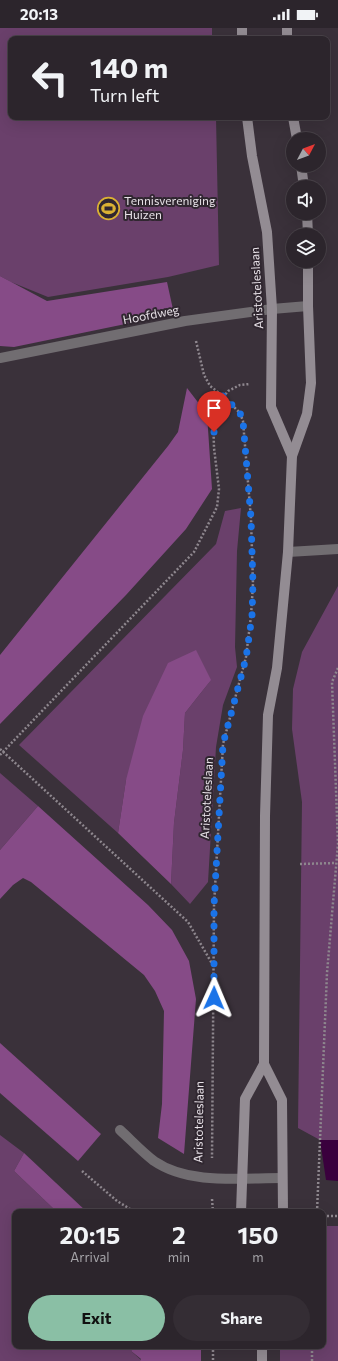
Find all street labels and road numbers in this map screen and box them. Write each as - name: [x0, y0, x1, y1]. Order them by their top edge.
- street label: Aristoteleslaan: [247, 247, 265, 329]
- street label: Hoofdweg: [122, 302, 181, 326]
- street label: Aristoteleslaan: [197, 757, 215, 839]
- street label: Aristoteleslaan: [190, 1081, 206, 1163]

